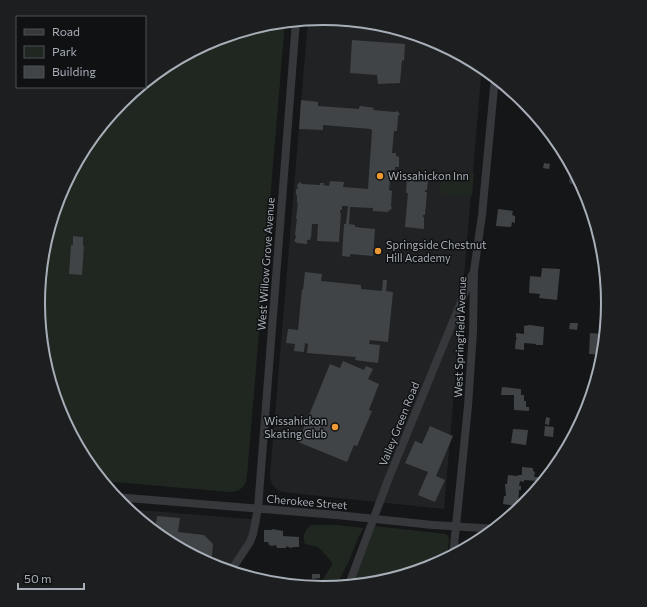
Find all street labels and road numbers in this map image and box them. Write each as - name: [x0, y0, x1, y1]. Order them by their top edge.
- street label: West Willow Grove Avenue: [254, 197, 277, 331]
- street label: West Springfield Avenue: [451, 276, 468, 398]
- street label: Valley Green Road: [376, 380, 421, 468]
- street label: Cherokee Street: [266, 491, 348, 512]

